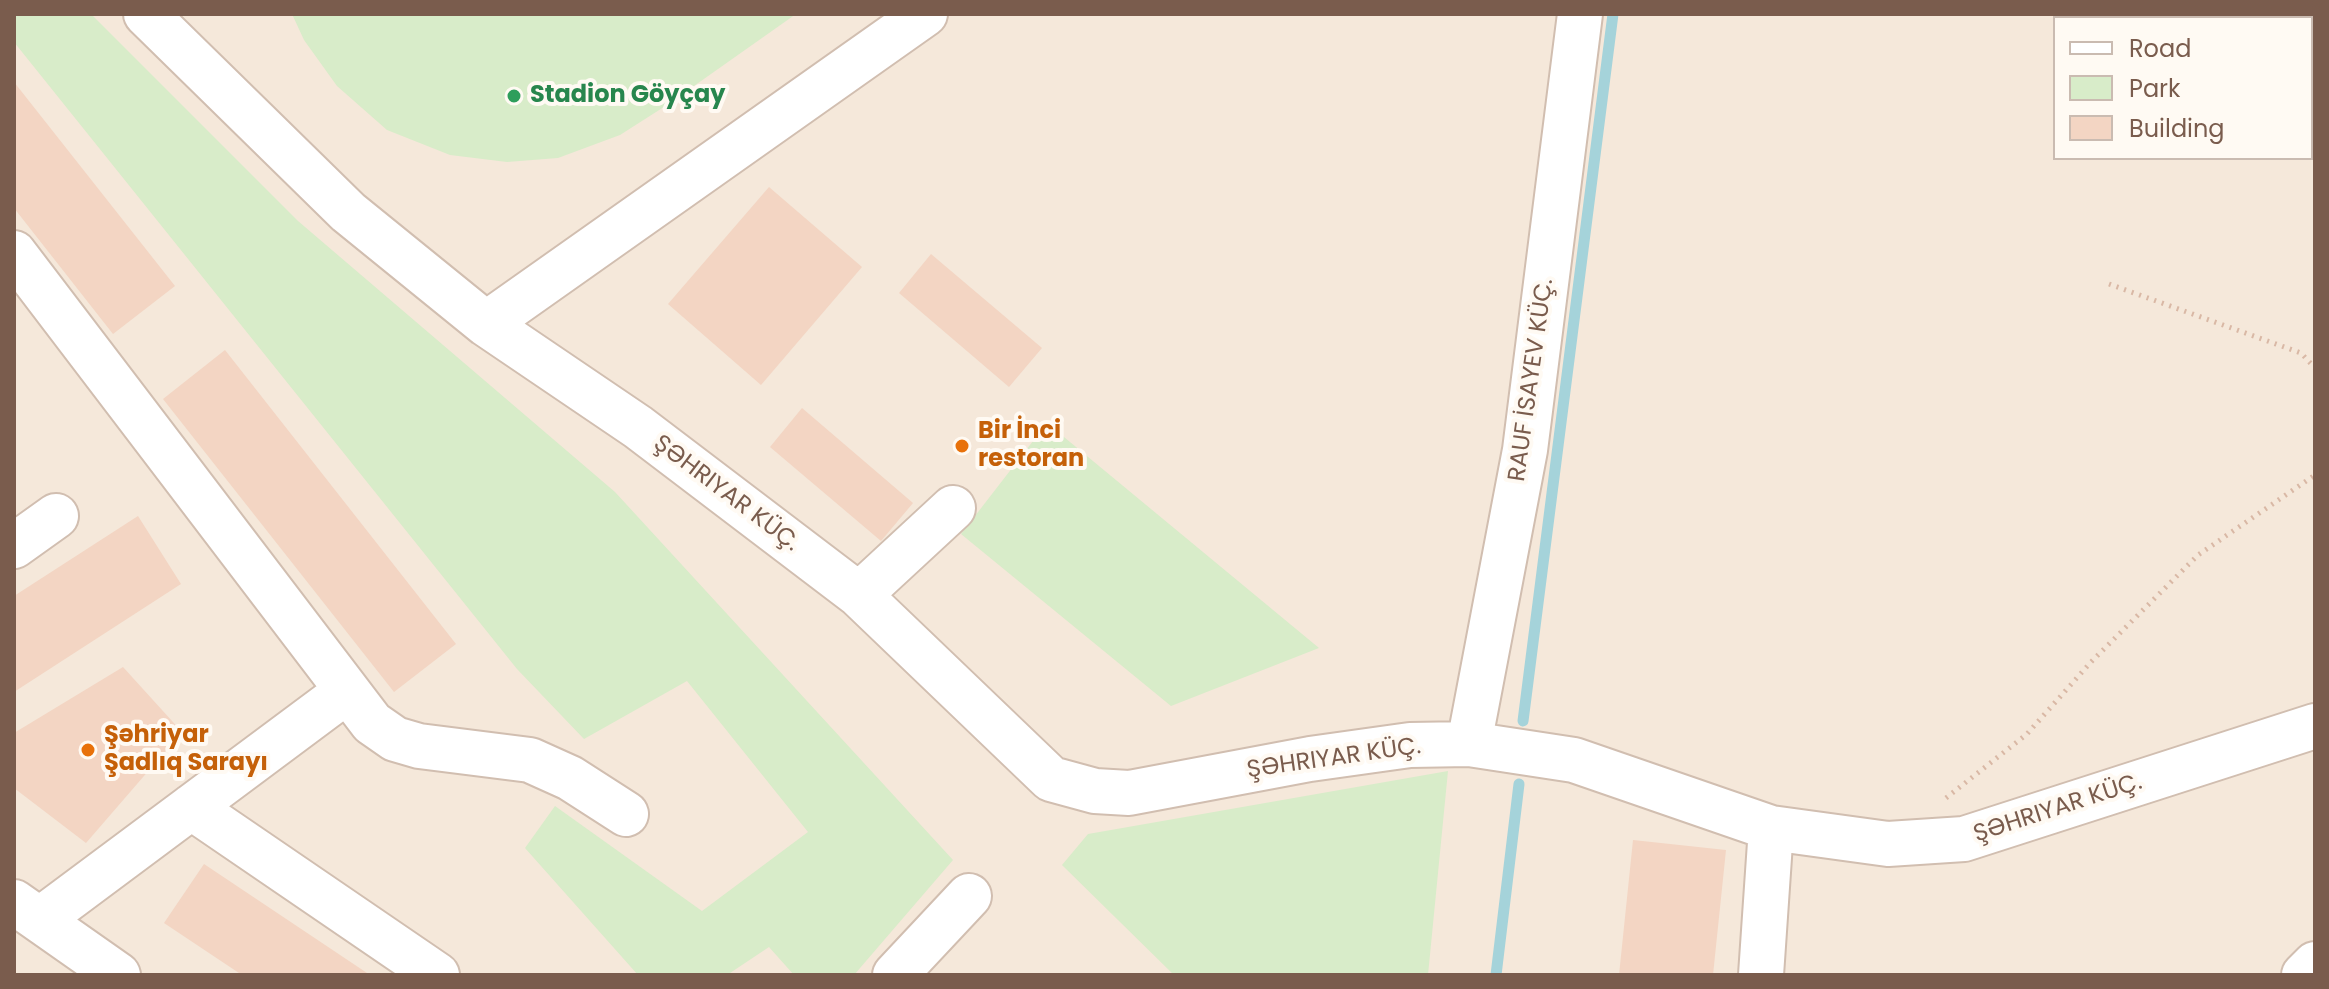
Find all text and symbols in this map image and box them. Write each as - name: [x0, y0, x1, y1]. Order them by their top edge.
- legend: [2053, 16, 2313, 160]
- text: Road: [2129, 32, 2191, 65]
- text: Park: [2129, 72, 2180, 105]
- place label: Stadion Göyçay: [530, 82, 725, 110]
- marker: Stadion Göyçay: [505, 87, 523, 105]
- text: Building: [2129, 112, 2225, 145]
- street label: RAUF İSAYEV KÜÇ.: [1503, 277, 1561, 483]
- place label: Bir İnci restoran: [978, 418, 1084, 474]
- street label: ŞƏHRIYAR KÜÇ.: [647, 430, 805, 558]
- marker: Bir İnci restoran: [953, 437, 971, 455]
- place label: Şəhriyar Şadlıq Sarayı: [104, 722, 268, 778]
- street label: ŞƏHRIYAR KÜÇ.: [1245, 733, 1423, 785]
- marker: Şəhriyar Şadlıq Sarayı: [79, 741, 97, 759]
- street label: ŞƏHRIYAR KÜÇ.: [1970, 768, 2146, 850]

